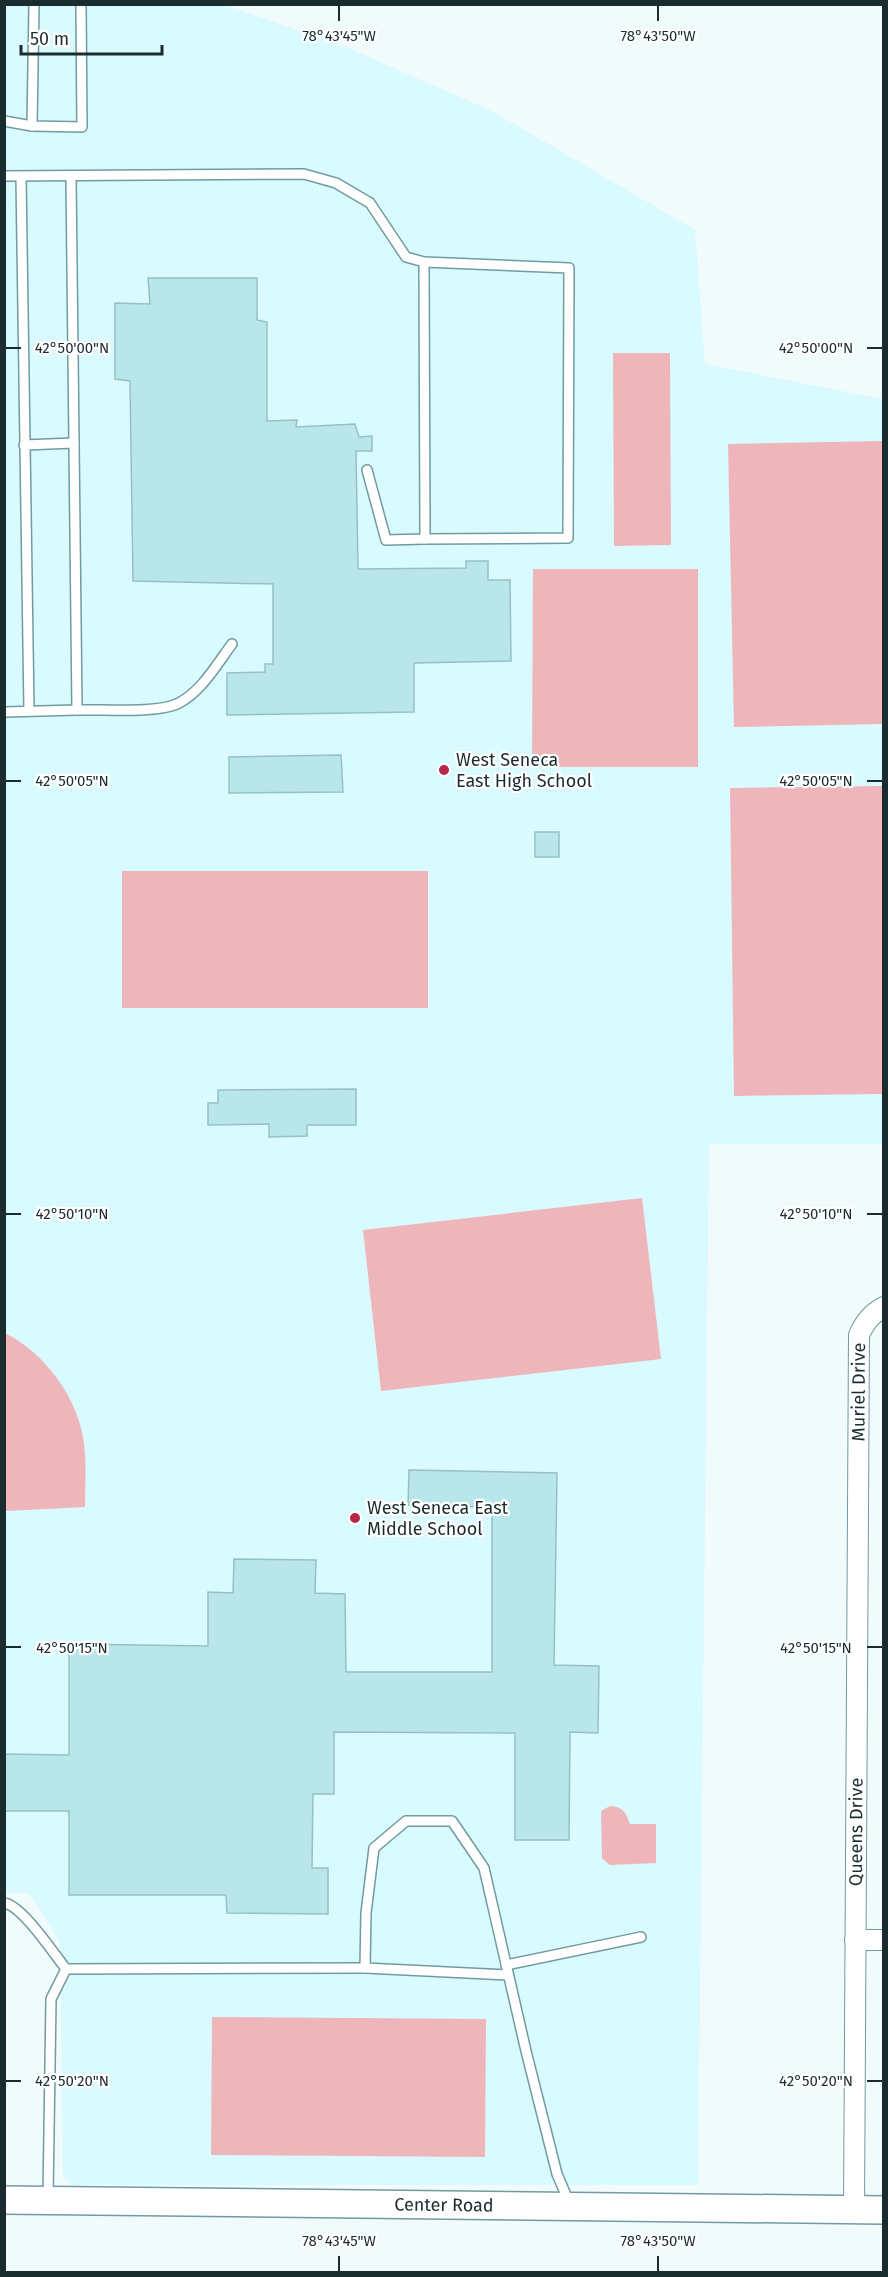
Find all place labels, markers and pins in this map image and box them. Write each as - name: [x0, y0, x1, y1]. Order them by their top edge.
- place label: West Seneca East High School: [456, 749, 592, 792]
- marker: West Seneca East High School: [437, 763, 451, 777]
- place label: West Seneca East Middle School: [367, 1497, 509, 1540]
- marker: West Seneca East Middle School: [348, 1511, 362, 1525]

